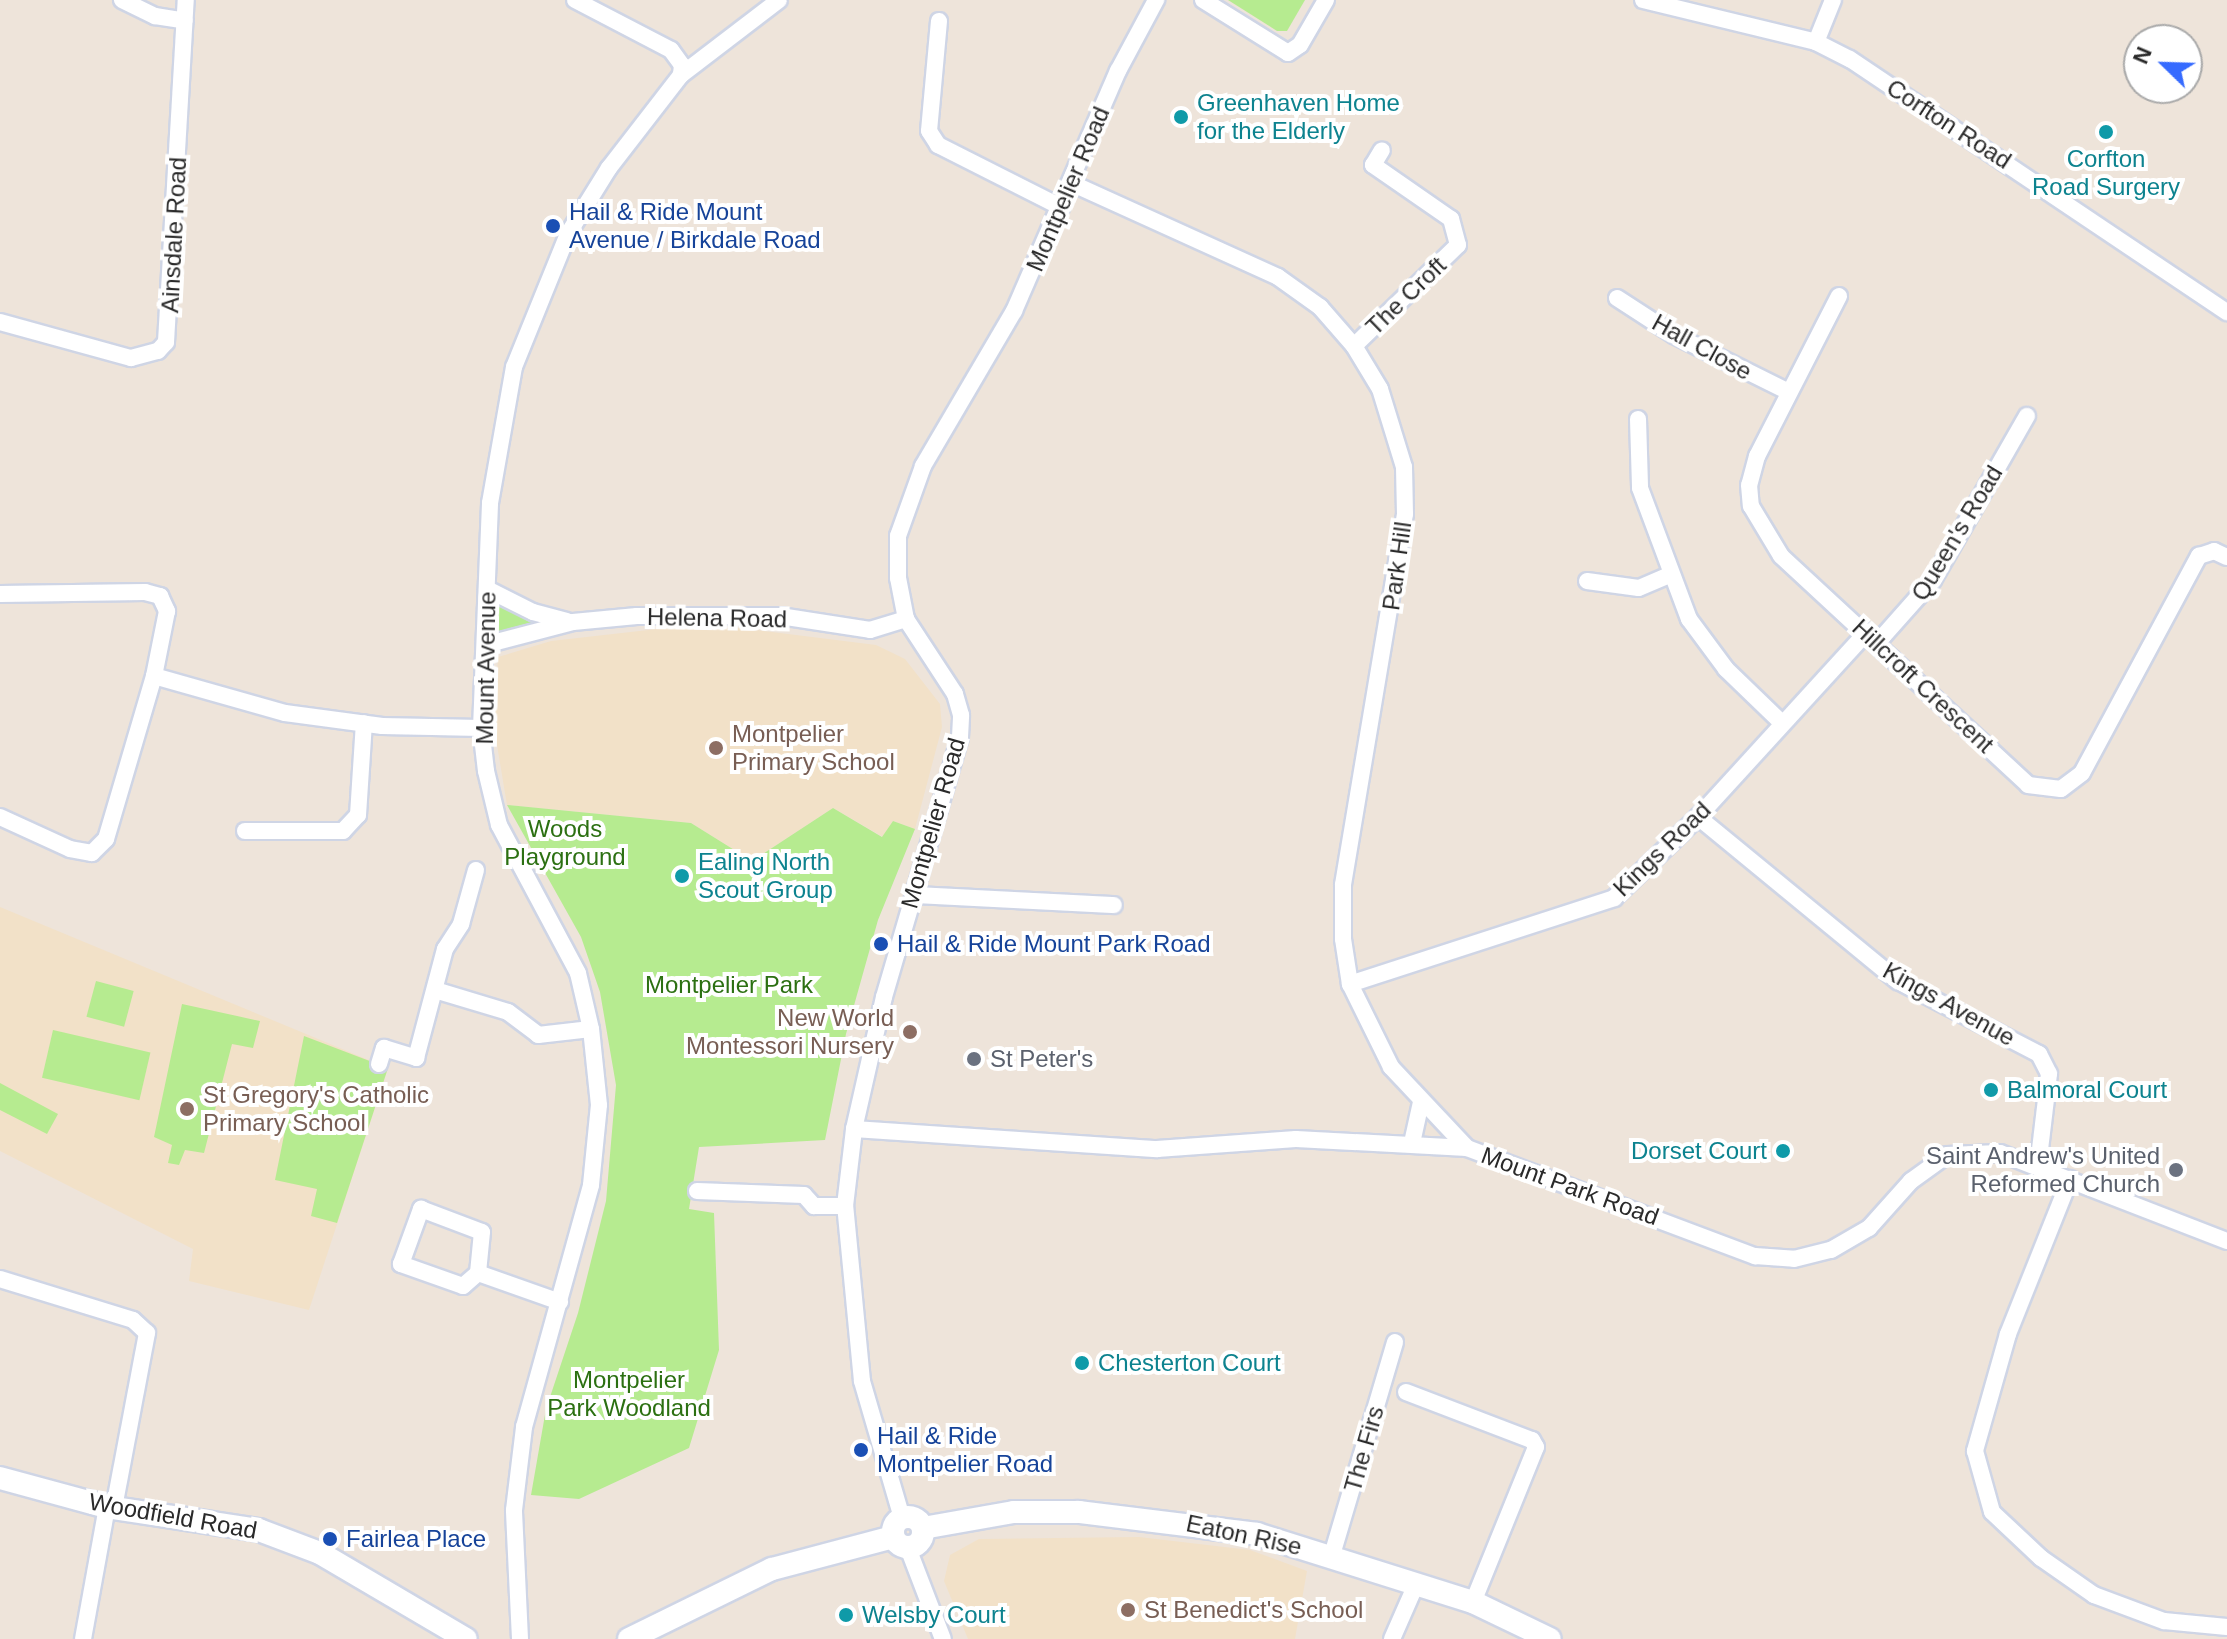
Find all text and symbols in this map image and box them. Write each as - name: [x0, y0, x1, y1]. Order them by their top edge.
- north arrow: [2123, 24, 2203, 104]
- text: N: [2128, 43, 2157, 67]
- street label: Corfton Road: [1881, 73, 2017, 175]
- place label: Greenhaven Home for the Elderly: [1197, 89, 1400, 145]
- street label: Montpelier Road: [1020, 102, 1116, 276]
- marker: Greenhaven Home for the Elderly: [1172, 108, 1190, 126]
- marker: Corfton Road Surgery: [2097, 123, 2115, 141]
- place label: Corfton Road Surgery: [2032, 145, 2180, 201]
- street label: Ainsdale Road: [156, 156, 192, 314]
- place label: Hail & Ride Mount Avenue / Birkdale Road: [569, 198, 821, 254]
- marker: Hail & Ride Mount Avenue / Birkdale Road: [544, 217, 562, 235]
- street label: The Croft: [1360, 251, 1452, 341]
- street label: Hall Close: [1647, 308, 1757, 386]
- street label: Queen's Road: [1905, 460, 2009, 606]
- street label: Park Hill: [1377, 520, 1417, 612]
- street label: Mount Avenue: [470, 591, 502, 745]
- street label: Helena Road: [647, 602, 787, 634]
- street label: Hillcroft Crescent: [1846, 613, 2000, 759]
- place label: Montpelier Primary School: [732, 720, 895, 776]
- street label: Montpelier Road: [895, 734, 971, 912]
- marker: Montpelier Primary School: [707, 739, 725, 757]
- street label: Kings Road: [1607, 796, 1717, 902]
- park label: Woods Playground: [504, 815, 626, 871]
- place label: Ealing North Scout Group: [698, 848, 833, 904]
- marker: Ealing North Scout Group: [673, 867, 691, 885]
- place label: Hail & Ride Mount Park Road: [897, 930, 1210, 958]
- marker: Hail & Ride Mount Park Road: [872, 935, 890, 953]
- street label: Kings Avenue: [1877, 956, 2021, 1052]
- park label: Montpelier Park: [645, 971, 813, 999]
- place label: New World Montessori Nursery: [686, 1004, 894, 1060]
- marker: New World Montessori Nursery: [901, 1023, 919, 1041]
- place label: St Peter's: [990, 1045, 1093, 1073]
- marker: St Peter's: [965, 1050, 983, 1068]
- place label: Balmoral Court: [2007, 1076, 2167, 1104]
- place label: St Gregory's Catholic Primary School: [203, 1081, 429, 1137]
- marker: Balmoral Court: [1982, 1081, 2000, 1099]
- marker: St Gregory's Catholic Primary School: [178, 1100, 196, 1118]
- place label: Dorset Court: [1631, 1137, 1767, 1165]
- street label: Mount Park Road: [1477, 1141, 1663, 1231]
- marker: Dorset Court: [1774, 1142, 1792, 1160]
- place label: Saint Andrew's United Reformed Church: [1925, 1142, 2160, 1198]
- marker: Saint Andrew's United Reformed Church: [2167, 1161, 2185, 1179]
- place label: Chesterton Court: [1098, 1349, 1281, 1377]
- marker: Chesterton Court: [1073, 1354, 1091, 1372]
- park label: Montpelier Park Woodland: [547, 1366, 711, 1422]
- street label: The Firs: [1338, 1403, 1390, 1495]
- place label: Hail & Ride Montpelier Road: [877, 1422, 1053, 1478]
- marker: Hail & Ride Montpelier Road: [852, 1441, 870, 1459]
- street label: Woodfield Road: [87, 1487, 259, 1545]
- street label: Eaton Rise: [1184, 1509, 1304, 1561]
- place label: Fairlea Place: [346, 1525, 486, 1553]
- marker: Fairlea Place: [321, 1530, 339, 1548]
- place label: St Benedict's School: [1144, 1596, 1363, 1624]
- place label: Welsby Court: [862, 1601, 1006, 1629]
- marker: St Benedict's School: [1119, 1601, 1137, 1619]
- marker: Welsby Court: [837, 1606, 855, 1624]

